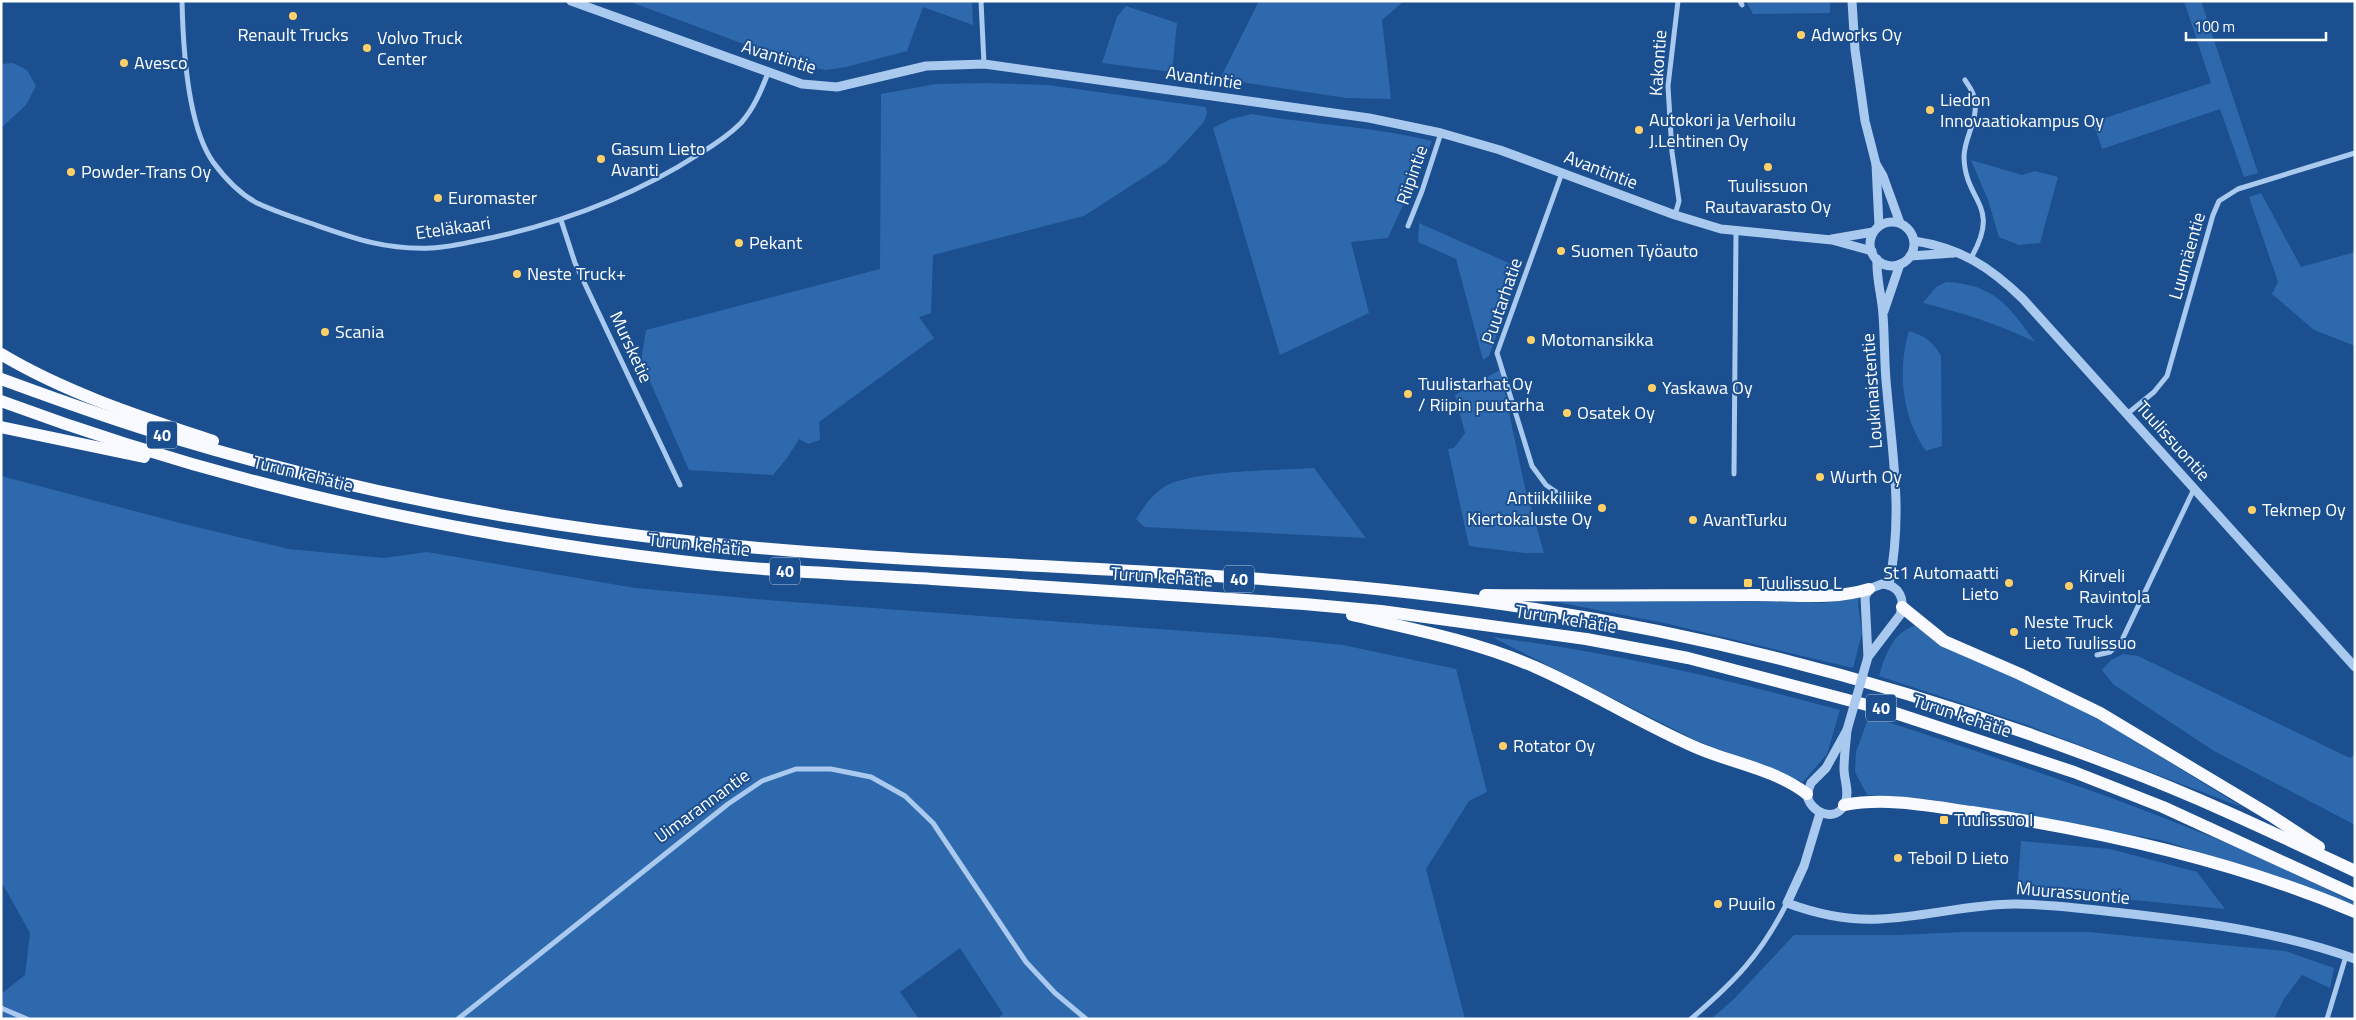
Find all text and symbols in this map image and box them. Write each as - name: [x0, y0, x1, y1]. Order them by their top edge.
- marker: Renault Trucks: [287, 10, 299, 22]
- scale bar: [2186, 10, 2326, 42]
- text: 100 m: [2194, 15, 2235, 38]
- place label: Renault Trucks: [237, 21, 349, 48]
- place label: Adworks Oy: [1811, 21, 1902, 48]
- place label: Volvo Truck Center: [377, 24, 463, 72]
- street label: Kakontie: [1642, 29, 1673, 97]
- marker: Adworks Oy: [1795, 29, 1807, 41]
- street label: Avantintie: [738, 32, 820, 81]
- marker: Volvo Truck Center: [361, 42, 373, 54]
- place label: Avesco: [134, 49, 188, 76]
- marker: Avesco: [118, 57, 130, 69]
- street label: Avantintie: [1164, 59, 1244, 96]
- place label: Liedon Innovaatiokampus Oy: [1940, 86, 2104, 134]
- marker: Liedon Innovaatiokampus Oy: [1924, 104, 1936, 116]
- place label: Autokori ja Verhoilu J.Lehtinen Oy: [1649, 106, 1796, 154]
- marker: Autokori ja Verhoilu J.Lehtinen Oy: [1633, 124, 1645, 136]
- place label: Gasum Lieto Avanti: [611, 135, 705, 183]
- street label: Riipintie: [1389, 141, 1434, 208]
- street label: Avantintie: [1561, 143, 1642, 196]
- marker: Gasum Lieto Avanti: [595, 153, 607, 165]
- place label: Powder-Trans Oy: [81, 158, 211, 185]
- marker: Tuulissuon Rautavarasto Oy: [1762, 161, 1774, 173]
- marker: Powder-Trans Oy: [65, 166, 77, 178]
- place label: Tuulissuon Rautavarasto Oy: [1705, 172, 1832, 220]
- place label: Euromaster: [448, 184, 537, 211]
- marker: Euromaster: [432, 192, 444, 204]
- street label: Eteläkaari: [414, 209, 492, 246]
- street label: Luumäentie: [2161, 209, 2212, 303]
- place label: Pekant: [749, 229, 803, 256]
- marker: Pekant: [733, 237, 745, 249]
- place label: Suomen Työauto: [1571, 237, 1698, 264]
- marker: Suomen Työauto: [1555, 245, 1567, 257]
- street label: Puutarhatie: [1474, 254, 1529, 347]
- place label: Neste Truck+: [527, 260, 626, 287]
- marker: Neste Truck+: [511, 268, 523, 280]
- street label: Mursketie: [603, 307, 660, 387]
- place label: Scania: [335, 318, 384, 345]
- marker: Scania: [319, 326, 331, 338]
- place label: Motomansikka: [1541, 326, 1654, 353]
- street label: Loukinaistentie: [1854, 332, 1889, 450]
- marker: Motomansikka: [1525, 334, 1537, 346]
- place label: Tuulistarhat Oy / Riipin puutarha: [1418, 370, 1544, 418]
- place label: Yaskawa Oy: [1662, 374, 1753, 401]
- marker: Yaskawa Oy: [1646, 382, 1658, 394]
- marker: Tuulistarhat Oy / Riipin puutarha: [1402, 388, 1414, 400]
- street label: Tuulissuontie: [2130, 395, 2217, 487]
- place label: Osatek Oy: [1577, 399, 1655, 426]
- marker: Osatek Oy: [1561, 407, 1573, 419]
- road number: 40: [147, 422, 177, 448]
- street label: Turun kehätie: [250, 448, 356, 499]
- place label: Wurth Oy: [1830, 463, 1902, 490]
- marker: Wurth Oy: [1814, 471, 1826, 483]
- place label: Antiikkiliike Kiertokaluste Oy: [1467, 484, 1592, 532]
- place label: Tekmep Oy: [2262, 496, 2346, 523]
- marker: Antiikkiliike Kiertokaluste Oy: [1596, 502, 1608, 514]
- marker: Tekmep Oy: [2246, 504, 2258, 516]
- place label: AvantTurku: [1703, 506, 1787, 533]
- marker: AvantTurku: [1687, 514, 1699, 526]
- street label: Turun kehätie: [647, 526, 751, 563]
- road number: 40: [770, 558, 800, 584]
- street label: Turun kehätie: [1110, 559, 1214, 594]
- place label: St1 Automaatti Lieto: [1883, 559, 1999, 607]
- place label: Kirveli Ravintola: [2079, 562, 2150, 610]
- road number: 40: [1224, 566, 1254, 592]
- place label: Tuulissuo L: [1758, 569, 1842, 596]
- marker: Tuulissuo L: [1742, 577, 1754, 589]
- marker: St1 Automaatti Lieto: [2003, 577, 2015, 589]
- marker: Kirveli Ravintola: [2063, 580, 2075, 592]
- street label: Turun kehätie: [1513, 597, 1619, 640]
- place label: Neste Truck Lieto Tuulissuo: [2024, 608, 2136, 656]
- marker: Neste Truck Lieto Tuulissuo: [2008, 626, 2020, 638]
- street label: Turun kehätie: [1909, 687, 2015, 744]
- road number: 40: [1866, 694, 1896, 721]
- place label: Rotator Oy: [1513, 732, 1596, 759]
- marker: Rotator Oy: [1497, 740, 1509, 752]
- street label: Uimarannantie: [648, 762, 755, 849]
- place label: Tuulissuo I: [1954, 806, 2033, 833]
- marker: Tuulissuo I: [1938, 814, 1950, 826]
- place label: Teboil D Lieto: [1908, 844, 2009, 871]
- marker: Teboil D Lieto: [1892, 852, 1904, 864]
- street label: Muurassuontie: [2015, 874, 2131, 911]
- place label: Puuilo: [1728, 890, 1775, 917]
- marker: Puuilo: [1712, 898, 1724, 910]

